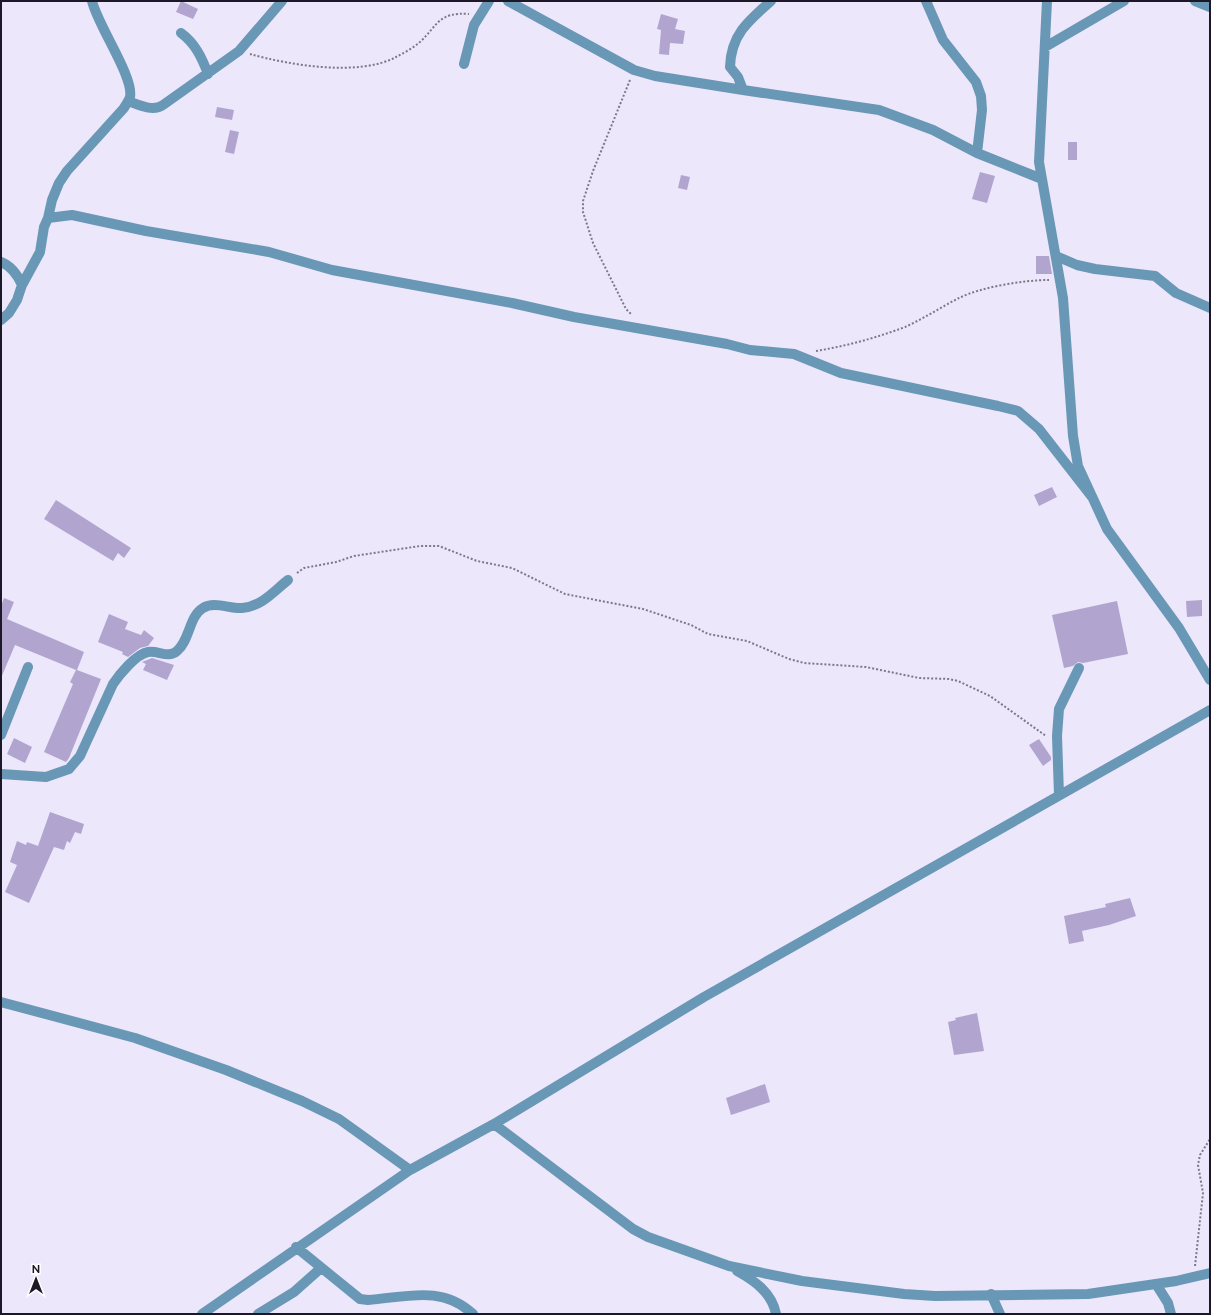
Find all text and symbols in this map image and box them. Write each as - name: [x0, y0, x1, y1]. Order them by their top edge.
- north arrow: [16, 1259, 56, 1299]
- text: N: [32, 1263, 40, 1276]

